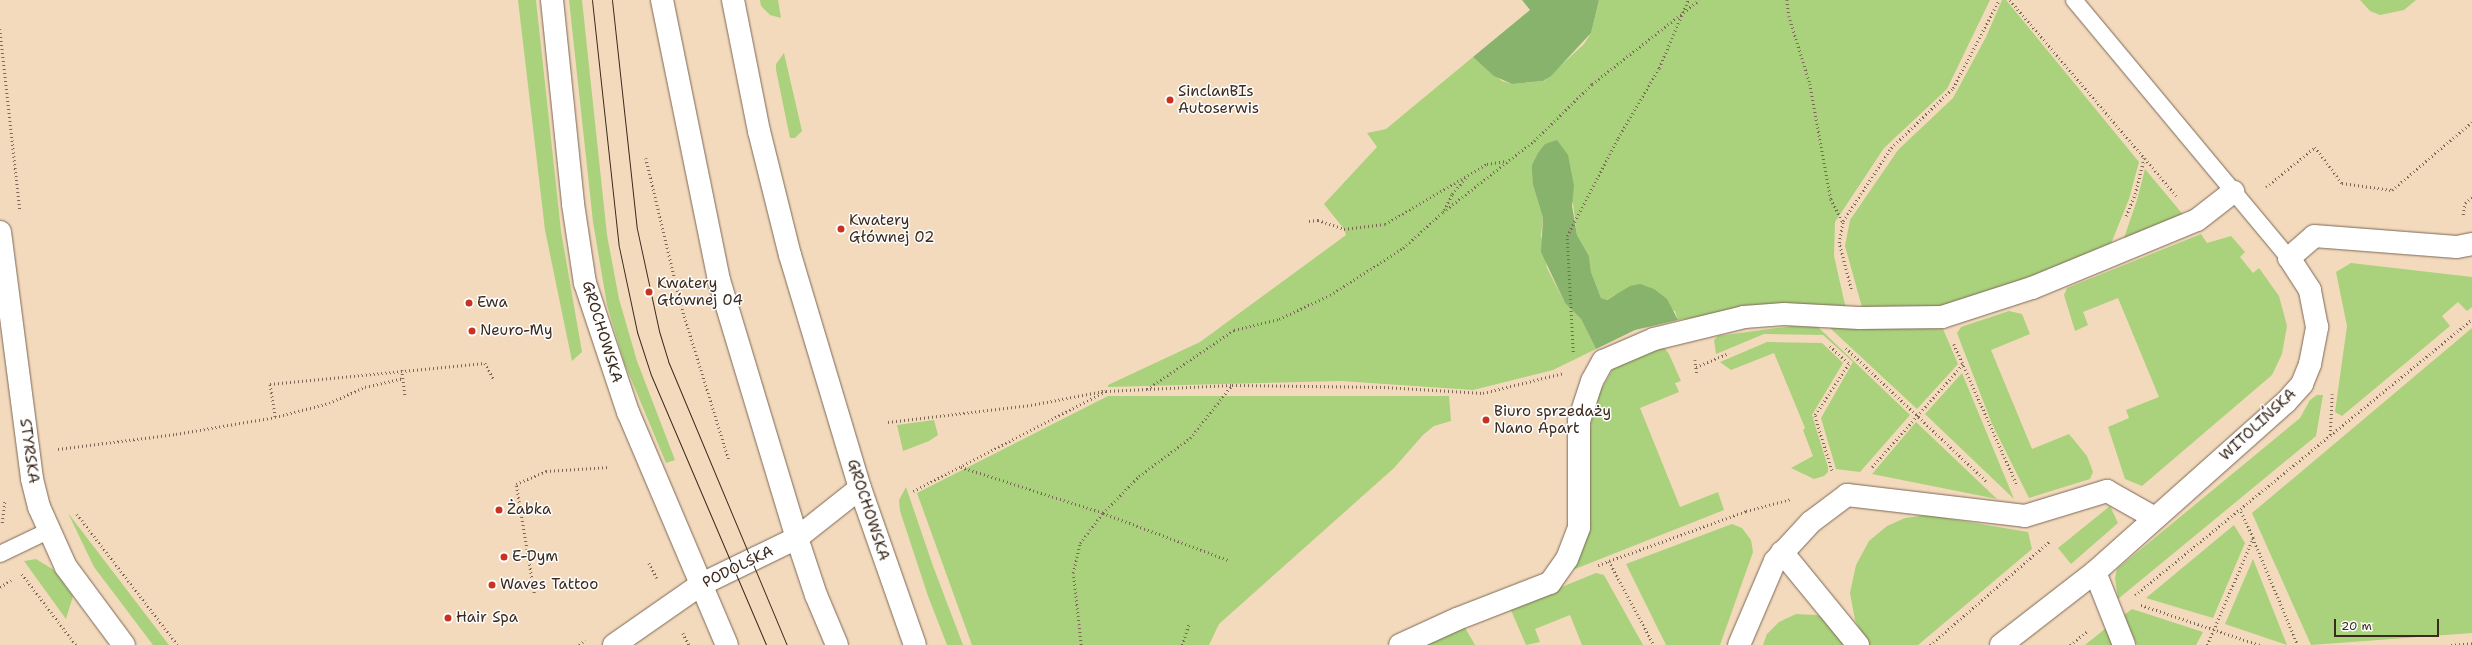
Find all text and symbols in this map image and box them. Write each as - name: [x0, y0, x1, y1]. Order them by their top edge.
- place label: SinclanBIs Autoserwis: [1178, 82, 1259, 117]
- marker: SinclanBIs Autoserwis: [1165, 95, 1175, 105]
- place label: Kwatery Głównej 02: [849, 211, 934, 246]
- marker: Kwatery Głównej 02: [836, 224, 846, 234]
- place label: Kwatery Głównej 04: [657, 274, 743, 309]
- street label: GROCHOWSKA: [578, 279, 626, 385]
- marker: Kwatery Głównej 04: [644, 287, 654, 297]
- place label: Ewa: [477, 294, 508, 312]
- marker: Ewa: [464, 298, 474, 308]
- place label: Neuro-My: [480, 322, 553, 340]
- marker: Neuro-My: [467, 326, 477, 336]
- street label: WITOLIŃSKA: [2216, 385, 2300, 465]
- place label: Biuro sprzedaży Nano Apart: [1494, 402, 1611, 437]
- marker: Biuro sprzedaży Nano Apart: [1481, 415, 1491, 425]
- street label: STYRSKA: [16, 417, 42, 485]
- street label: GROCHOWSKA: [843, 457, 893, 563]
- place label: Żabka: [507, 501, 551, 519]
- marker: Żabka: [494, 505, 504, 515]
- street label: PODOLSKA: [700, 542, 776, 592]
- place label: E-Dym: [512, 548, 558, 566]
- marker: E-Dym: [499, 552, 509, 562]
- place label: Waves Tattoo: [500, 576, 598, 594]
- marker: Waves Tattoo: [487, 580, 497, 590]
- place label: Hair Spa: [456, 609, 518, 627]
- scale bar: [2336, 611, 2441, 637]
- marker: Hair Spa: [443, 613, 453, 623]
- text: 20 m: [2341, 618, 2372, 634]

